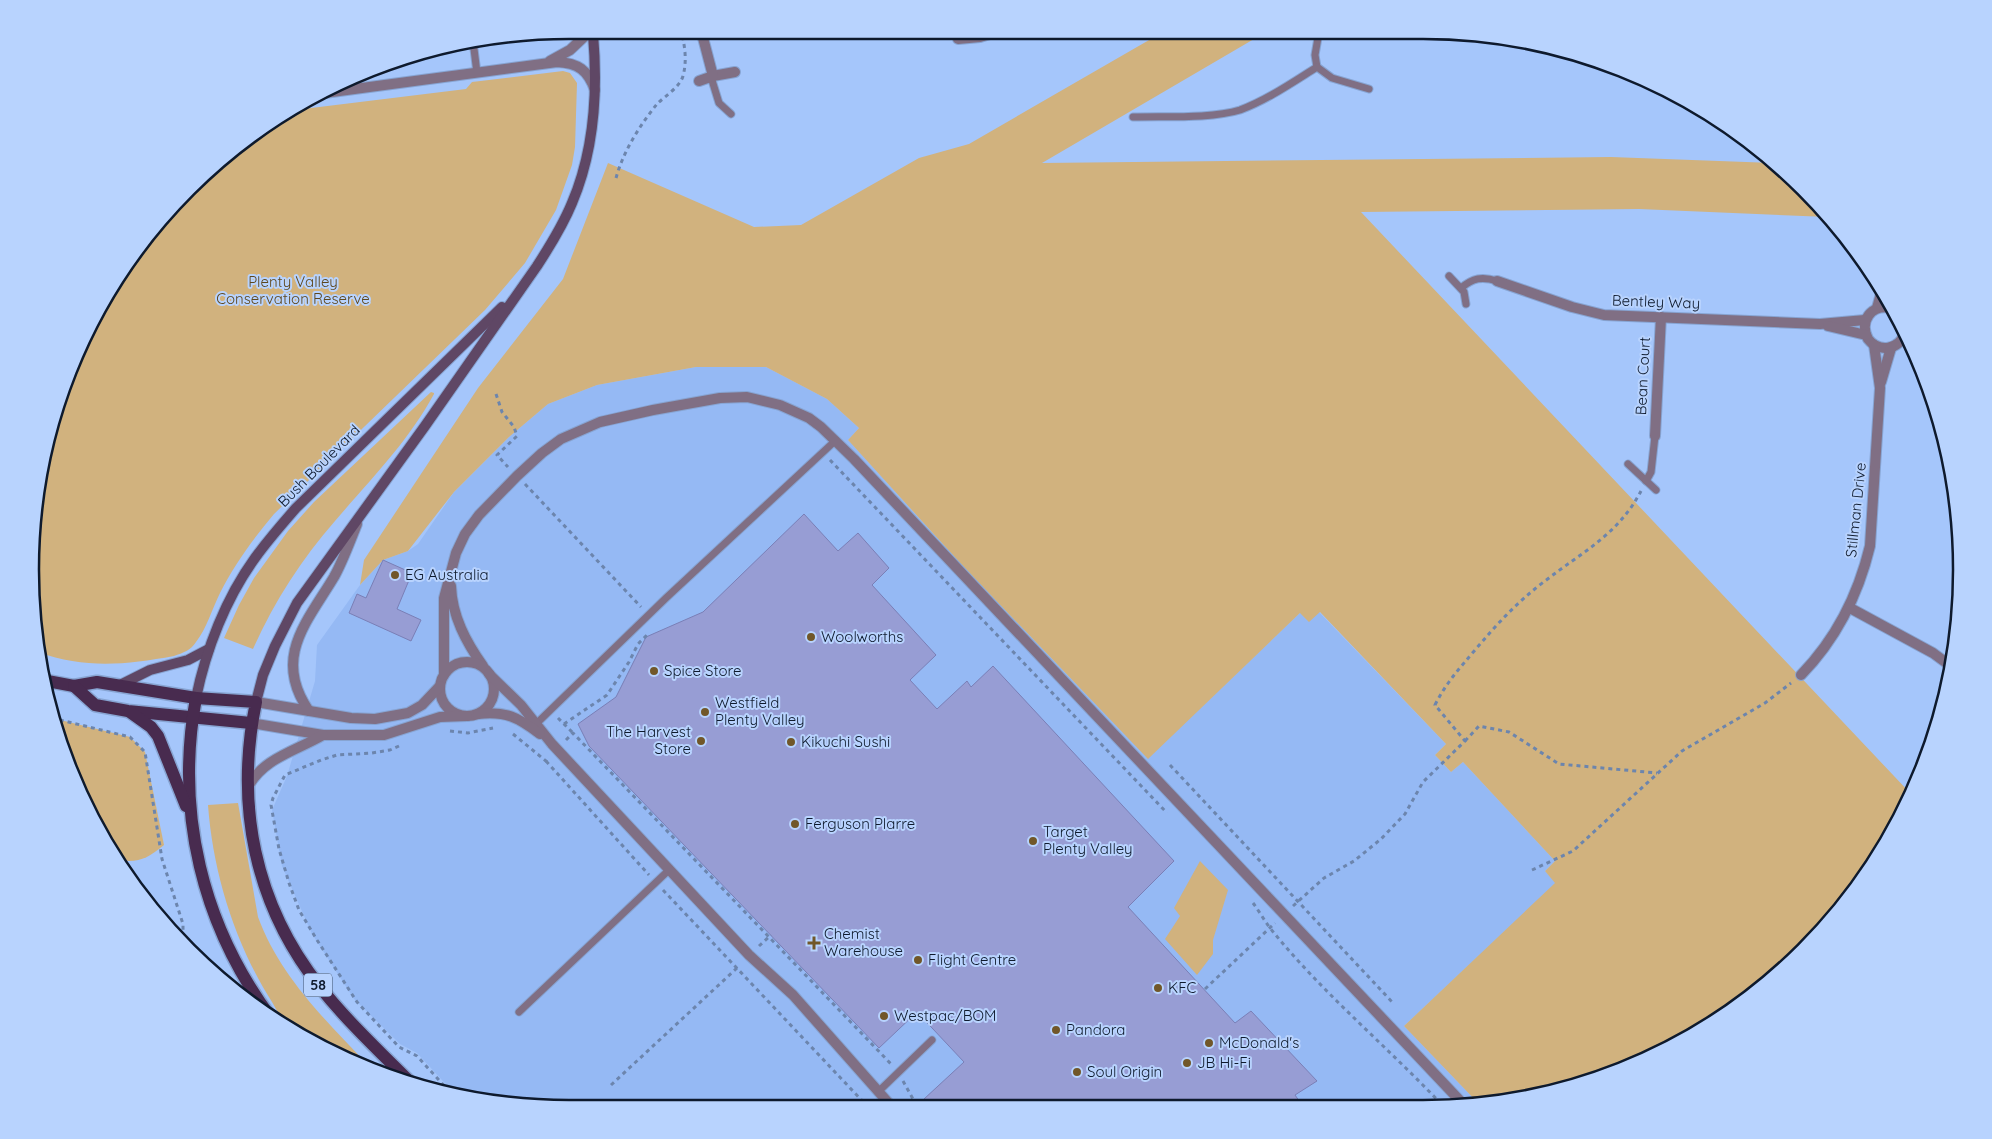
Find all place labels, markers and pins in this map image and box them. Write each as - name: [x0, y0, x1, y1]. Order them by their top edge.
- place label: EG Australia: [405, 565, 489, 584]
- marker: EG Australia: [389, 569, 401, 581]
- place label: Woolworths: [821, 627, 903, 646]
- marker: Woolworths: [805, 631, 817, 643]
- place label: Spice Store: [664, 661, 742, 680]
- marker: Spice Store: [648, 665, 660, 677]
- place label: Westfield Plenty Valley: [715, 693, 805, 729]
- marker: Westfield Plenty Valley: [699, 706, 711, 718]
- place label: The Harvest Store: [606, 722, 691, 758]
- place label: Kikuchi Sushi: [801, 732, 890, 751]
- marker: The Harvest Store: [695, 735, 707, 747]
- marker: Kikuchi Sushi: [785, 736, 797, 748]
- place label: Ferguson Plarre: [805, 814, 915, 833]
- marker: Ferguson Plarre: [789, 818, 801, 830]
- place label: Target Plenty Valley: [1043, 822, 1133, 858]
- marker: Target Plenty Valley: [1027, 835, 1039, 847]
- place label: Chemist Warehouse: [824, 924, 903, 960]
- marker: Chemist Warehouse: [808, 937, 820, 949]
- place label: Flight Centre: [928, 950, 1016, 969]
- marker: Flight Centre: [912, 954, 924, 966]
- place label: KFC: [1168, 978, 1196, 997]
- marker: KFC: [1152, 982, 1164, 994]
- place label: Westpac/BOM: [894, 1006, 996, 1025]
- marker: Westpac/BOM: [878, 1010, 890, 1022]
- place label: Pandora: [1066, 1020, 1125, 1039]
- marker: Pandora: [1050, 1024, 1062, 1036]
- place label: McDonald's: [1219, 1033, 1299, 1052]
- marker: McDonald's: [1203, 1037, 1215, 1049]
- place label: JB Hi-Fi: [1197, 1053, 1251, 1072]
- marker: JB Hi-Fi: [1181, 1057, 1193, 1069]
- place label: Soul Origin: [1087, 1062, 1162, 1081]
- marker: Soul Origin: [1071, 1066, 1083, 1078]

